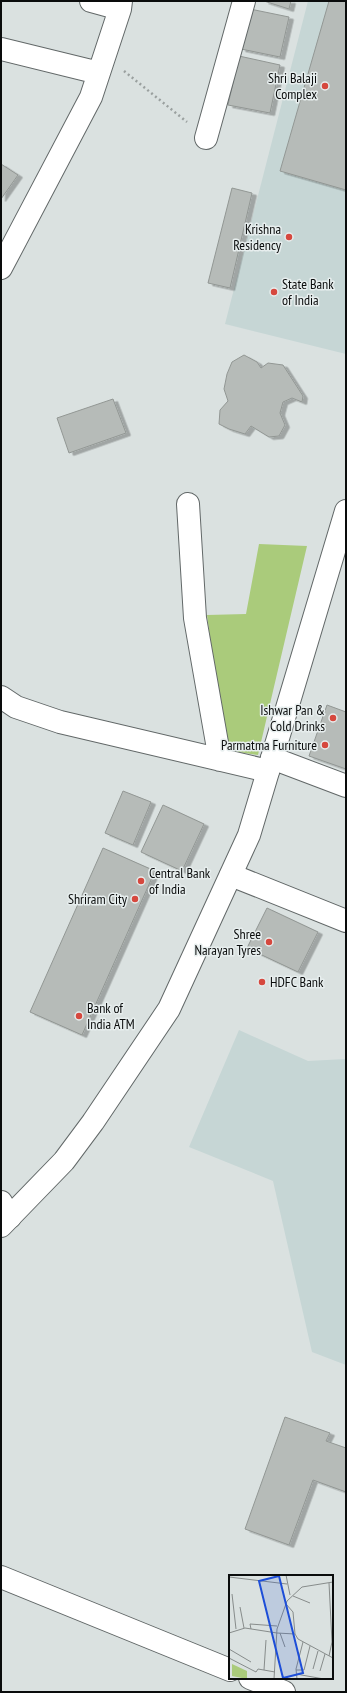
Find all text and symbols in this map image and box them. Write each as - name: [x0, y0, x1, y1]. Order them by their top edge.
- place label: Shri Balaji Complex: [268, 69, 317, 103]
- marker: Shri Balaji Complex: [320, 81, 330, 91]
- place label: Krishna Residency: [233, 220, 282, 254]
- marker: Krishna Residency: [284, 232, 294, 242]
- place label: State Bank of India: [282, 275, 334, 309]
- marker: State Bank of India: [269, 287, 279, 297]
- place label: Ishwar Pan & Cold Drinks: [260, 701, 325, 735]
- marker: Ishwar Pan & Cold Drinks: [328, 713, 338, 723]
- place label: Parmatma Furniture: [221, 736, 317, 754]
- marker: Parmatma Furniture: [320, 740, 330, 750]
- place label: Central Bank of India: [149, 864, 211, 898]
- marker: Central Bank of India: [136, 876, 146, 886]
- place label: Shriram City: [68, 890, 128, 908]
- marker: Shriram City: [130, 894, 140, 904]
- place label: Shree Narayan Tyres: [194, 925, 261, 959]
- marker: Shree Narayan Tyres: [264, 937, 274, 947]
- place label: HDFC Bank: [270, 973, 324, 991]
- marker: HDFC Bank: [257, 977, 267, 987]
- place label: Bank of India ATM: [87, 999, 135, 1033]
- marker: Bank of India ATM: [74, 1011, 84, 1021]
- inset map: [229, 1575, 333, 1679]

